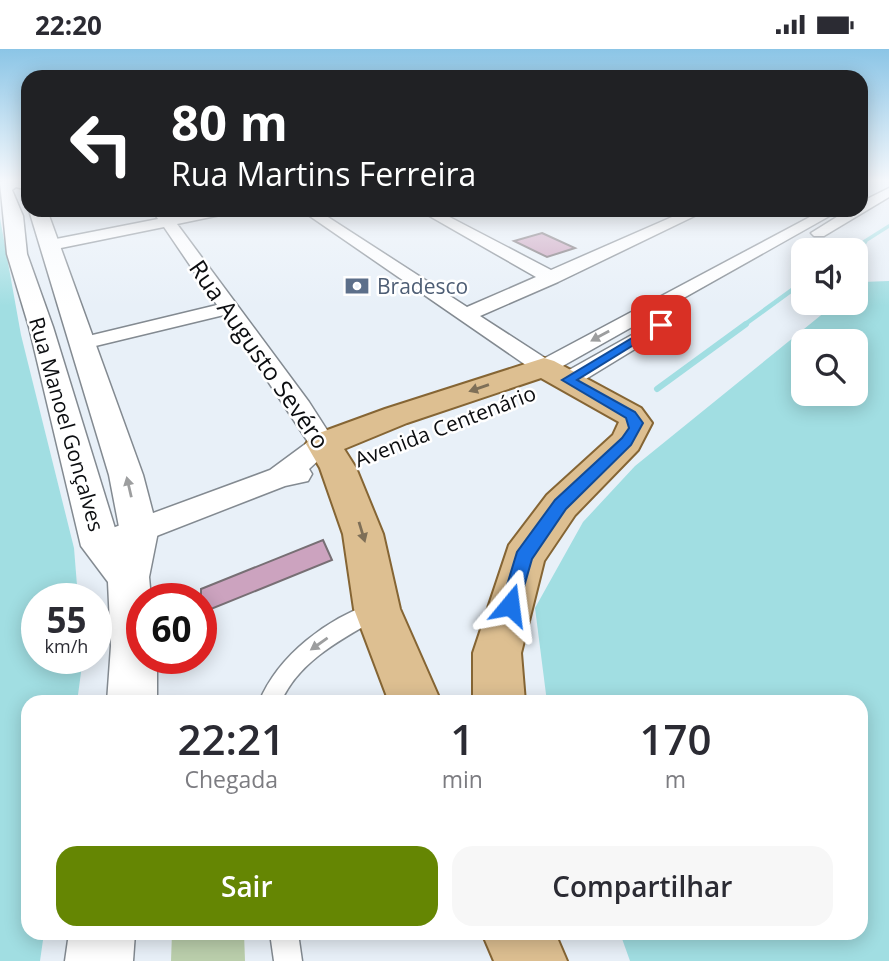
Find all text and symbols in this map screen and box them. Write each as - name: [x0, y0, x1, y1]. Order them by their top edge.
- text: 22:20: [35, 7, 102, 43]
- text: 80 m: [171, 89, 288, 155]
- icon: left: [56, 98, 147, 189]
- text: Rua Martins Ferreira: [171, 152, 476, 195]
- map controls: [791, 238, 868, 406]
- button: sound: [791, 238, 868, 315]
- street label: Rua Augusto Sevéro: [182, 253, 338, 455]
- bank icon: Bradesco: [343, 272, 371, 300]
- place label: Bradesco: [377, 272, 468, 300]
- pin: [631, 295, 691, 355]
- icon: arrive: [642, 306, 680, 344]
- street label: Rua Manoel Gonçalves: [23, 314, 111, 534]
- button: search: [791, 329, 868, 406]
- one-way arrow: [590, 330, 610, 342]
- street label: Avenida Centenário: [350, 379, 540, 473]
- one-way arrow: [468, 383, 489, 394]
- one-way arrow: [123, 476, 134, 498]
- one-way arrow: [357, 522, 367, 543]
- position arrow: [473, 568, 547, 642]
- speed limit sign: 60: [126, 583, 217, 674]
- text: 55: [46, 596, 87, 643]
- text: km/h: [45, 634, 88, 658]
- one-way arrow: [309, 638, 329, 651]
- text: 22:21: [178, 710, 285, 767]
- text: 1: [450, 710, 474, 767]
- text: 170: [639, 710, 711, 767]
- text: Chegada: [185, 763, 278, 795]
- text: min: [442, 763, 483, 795]
- text: m: [665, 763, 686, 795]
- button: Sair: [56, 846, 438, 926]
- button: Compartilhar: [452, 846, 833, 926]

